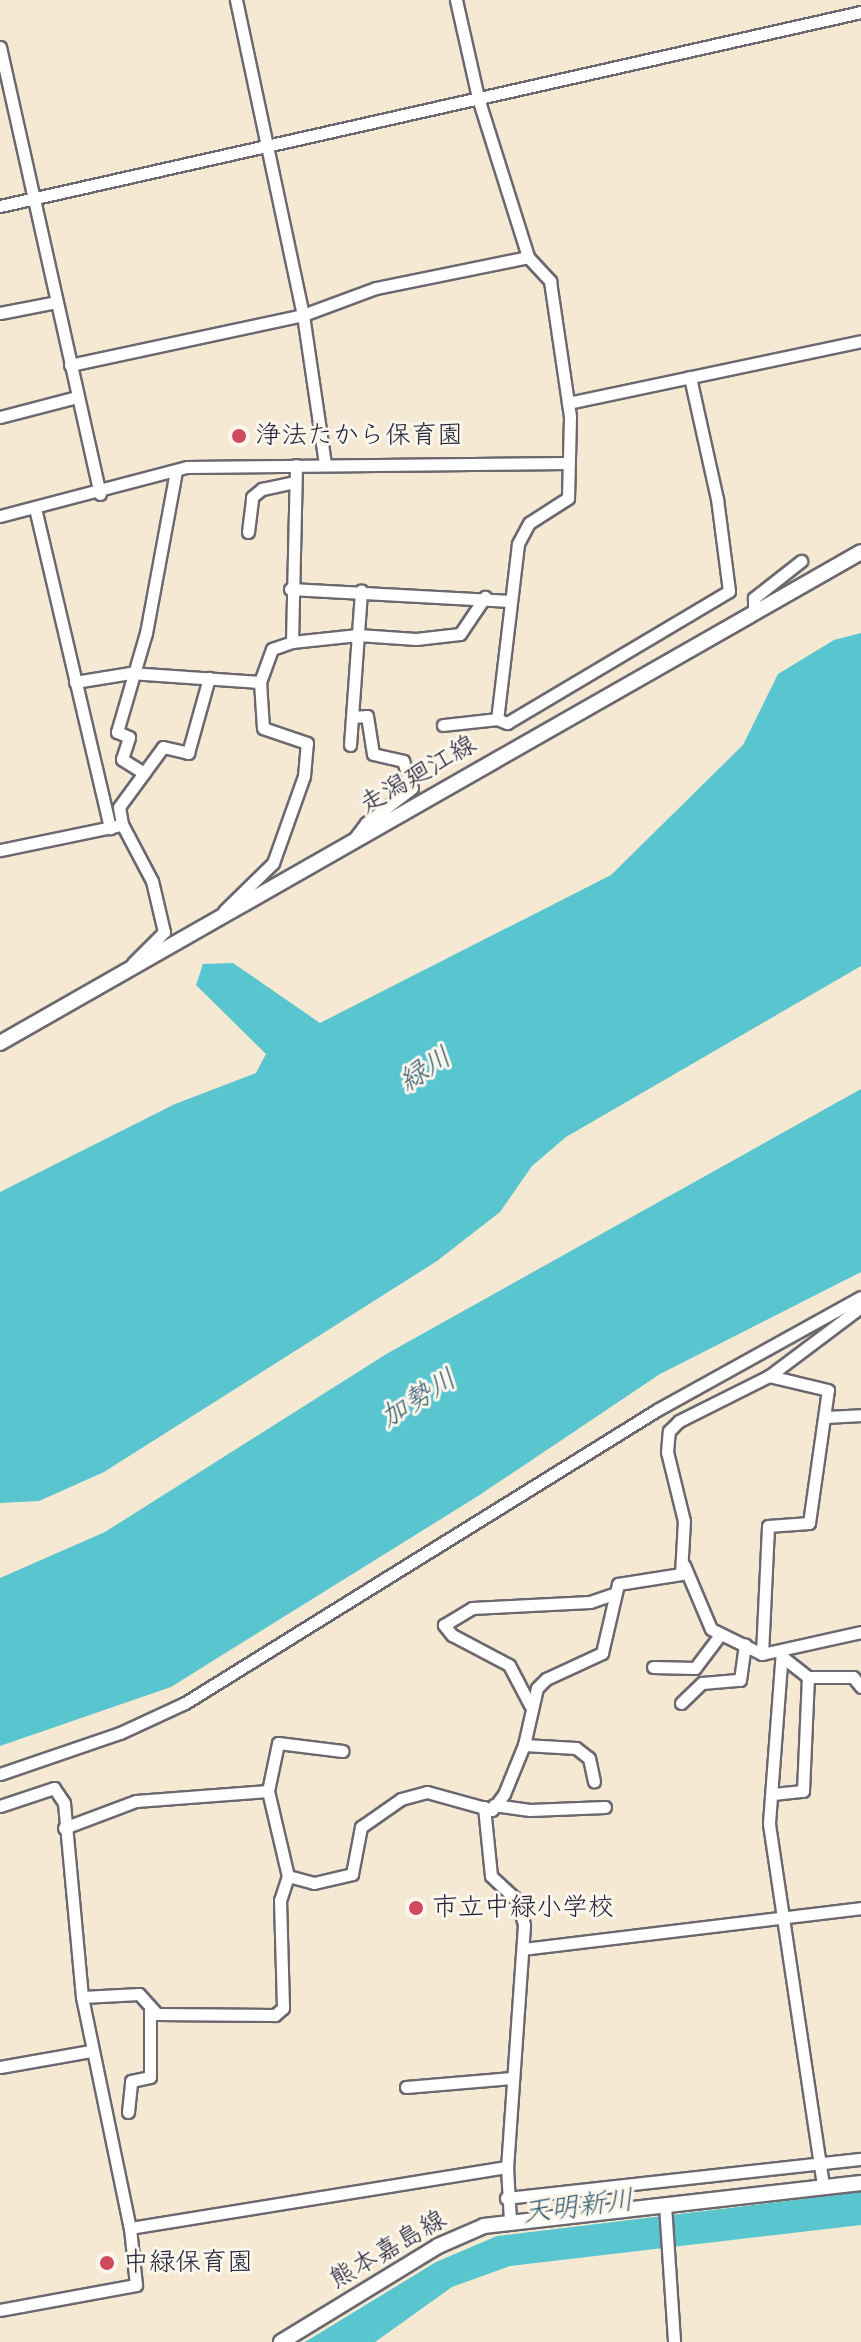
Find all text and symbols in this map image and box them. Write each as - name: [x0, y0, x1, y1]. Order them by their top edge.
- place label: 浄法たから保育園: [255, 420, 463, 452]
- marker: 浄法たから保育園: [230, 427, 248, 445]
- street label: 走潟廻江線: [354, 729, 482, 821]
- water label: 緑川: [392, 1040, 458, 1098]
- water label: 加勢川: [373, 1361, 463, 1435]
- place label: 市立中緑小学校: [432, 1892, 614, 1924]
- marker: 市立中緑小学校: [407, 1899, 425, 1917]
- water label: 天明新川: [520, 2183, 636, 2229]
- street label: 熊本嘉島線: [324, 2204, 452, 2296]
- place label: 中緑保育園: [123, 2247, 253, 2279]
- marker: 中緑保育園: [98, 2254, 116, 2272]

